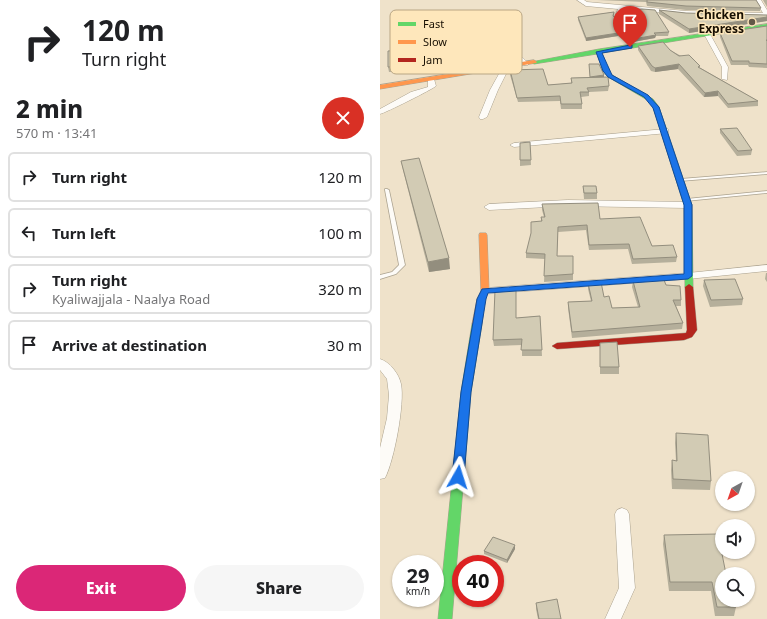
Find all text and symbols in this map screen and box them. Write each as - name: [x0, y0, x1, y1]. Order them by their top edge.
- pin: [613, 6, 647, 47]
- place label: Chicken Express: [696, 6, 744, 37]
- legend: [390, 10, 522, 74]
- text: 120 m: [82, 11, 165, 49]
- icon: arrive: [619, 12, 641, 34]
- icon: right: [16, 16, 68, 68]
- text: Fast: [423, 16, 444, 31]
- marker: Chicken Express: [747, 17, 757, 27]
- text: Slow: [423, 34, 447, 49]
- text: Turn right: [82, 47, 166, 71]
- text: Jam: [422, 52, 442, 67]
- text: 2 min: [16, 92, 83, 125]
- button: close: [322, 97, 364, 139]
- text: 570 m · 13:41: [16, 124, 97, 142]
- icon: right: [18, 166, 40, 188]
- text: Turn right: [52, 167, 127, 187]
- text: 120 m: [318, 167, 362, 187]
- icon: left: [18, 222, 40, 244]
- text: Turn left: [52, 223, 116, 243]
- text: 100 m: [318, 223, 362, 243]
- text: Turn right: [52, 270, 127, 290]
- icon: right: [18, 278, 40, 300]
- text: 320 m: [318, 279, 362, 299]
- text: Kyaliwajjala - Naalya Road: [52, 290, 210, 308]
- icon: arrive: [18, 334, 40, 356]
- text: Arrive at destination: [52, 335, 207, 355]
- text: 30 m: [327, 335, 362, 355]
- position arrow: [437, 456, 479, 498]
- north arrow: [715, 471, 755, 511]
- map controls: [715, 471, 755, 607]
- button: sound: [715, 519, 755, 559]
- speed limit sign: 40: [452, 555, 504, 607]
- text: 29: [407, 562, 429, 589]
- button: Exit: [16, 565, 186, 611]
- button: Share: [194, 565, 364, 611]
- button: search: [715, 567, 755, 607]
- text: km/h: [406, 584, 430, 598]

